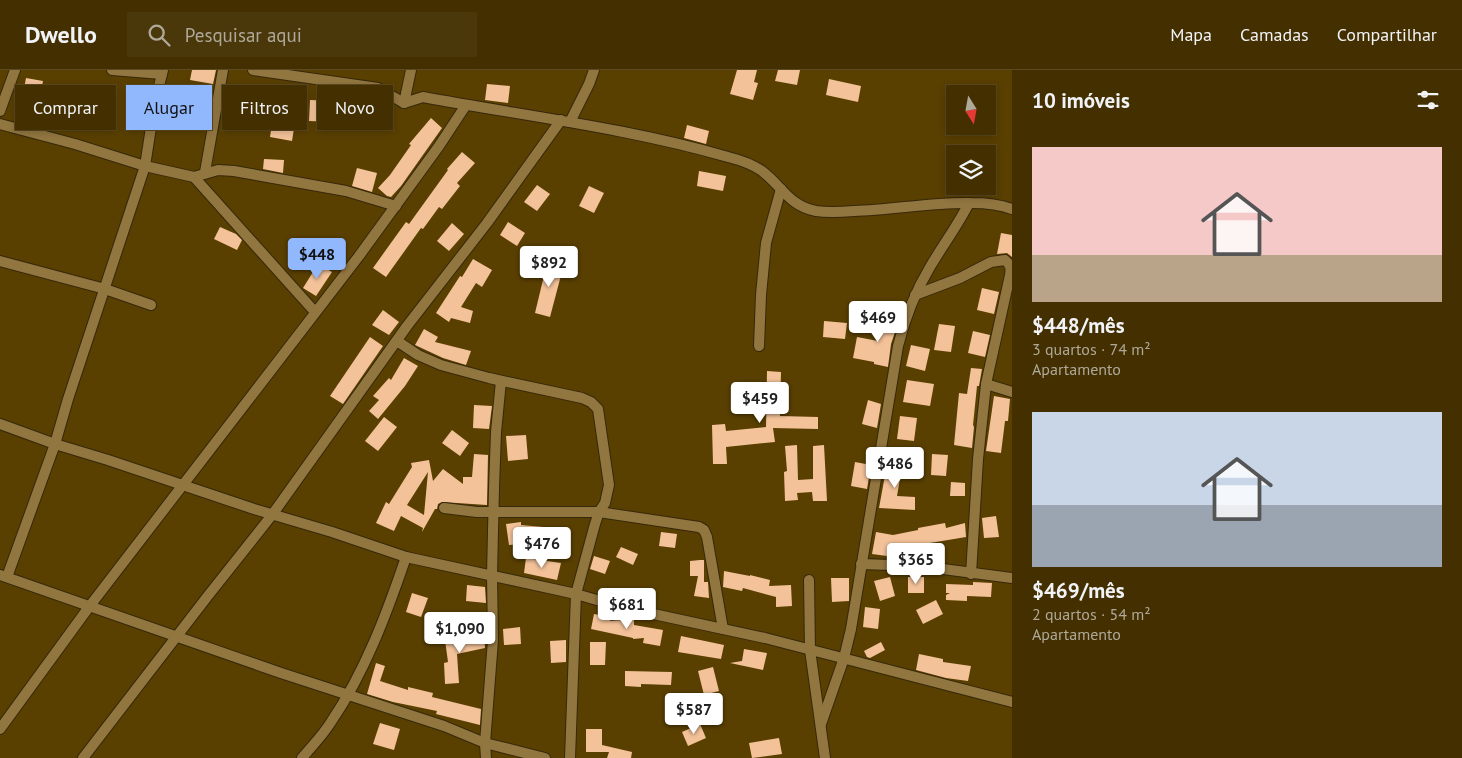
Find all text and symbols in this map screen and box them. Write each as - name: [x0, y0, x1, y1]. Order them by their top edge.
- search box: [127, 12, 477, 57]
- text: Dwello: [25, 19, 97, 50]
- icon: search: [145, 21, 173, 49]
- text: Pesquisar aqui: [185, 23, 302, 47]
- text: Mapa: [1170, 23, 1212, 46]
- text: Camadas: [1240, 23, 1309, 46]
- text: Compartilhar: [1337, 23, 1437, 46]
- chip: Comprar: [15, 85, 116, 130]
- chip: Alugar: [126, 85, 212, 130]
- chip: Filtros: [222, 85, 307, 130]
- chip: Novo: [317, 85, 393, 130]
- north arrow: [946, 85, 996, 135]
- map controls: [946, 85, 996, 195]
- icon: filters: [1414, 86, 1442, 114]
- text: 10 imóveis: [1032, 87, 1130, 114]
- button: layers: [946, 145, 996, 195]
- icon: home: [1192, 179, 1282, 269]
- pin: $448: [287, 238, 347, 280]
- text: $448: [299, 244, 335, 264]
- pin: $892: [519, 246, 579, 288]
- text: $892: [531, 252, 567, 272]
- pin: $469: [848, 300, 908, 343]
- text: $469: [860, 307, 896, 327]
- text: $448/mês: [1032, 312, 1125, 339]
- text: 3 quartos · 74 m²: [1032, 339, 1150, 359]
- text: Apartamento: [1032, 359, 1121, 379]
- pin: $459: [730, 382, 790, 424]
- text: $459: [742, 388, 778, 408]
- icon: home: [1192, 444, 1282, 534]
- pin: $486: [865, 446, 925, 489]
- text: $486: [877, 453, 913, 473]
- pin: $476: [512, 526, 572, 569]
- text: $476: [524, 533, 560, 553]
- pin: $365: [886, 542, 946, 585]
- text: $365: [898, 549, 934, 569]
- text: $469/mês: [1032, 577, 1125, 604]
- pin: $681: [597, 588, 657, 630]
- text: $681: [609, 594, 645, 614]
- text: 2 quartos · 54 m²: [1032, 604, 1150, 624]
- pin: $1,090: [419, 612, 501, 654]
- text: $1,090: [435, 618, 485, 638]
- text: Apartamento: [1032, 624, 1121, 644]
- pin: $587: [664, 692, 724, 735]
- text: $587: [676, 699, 712, 719]

